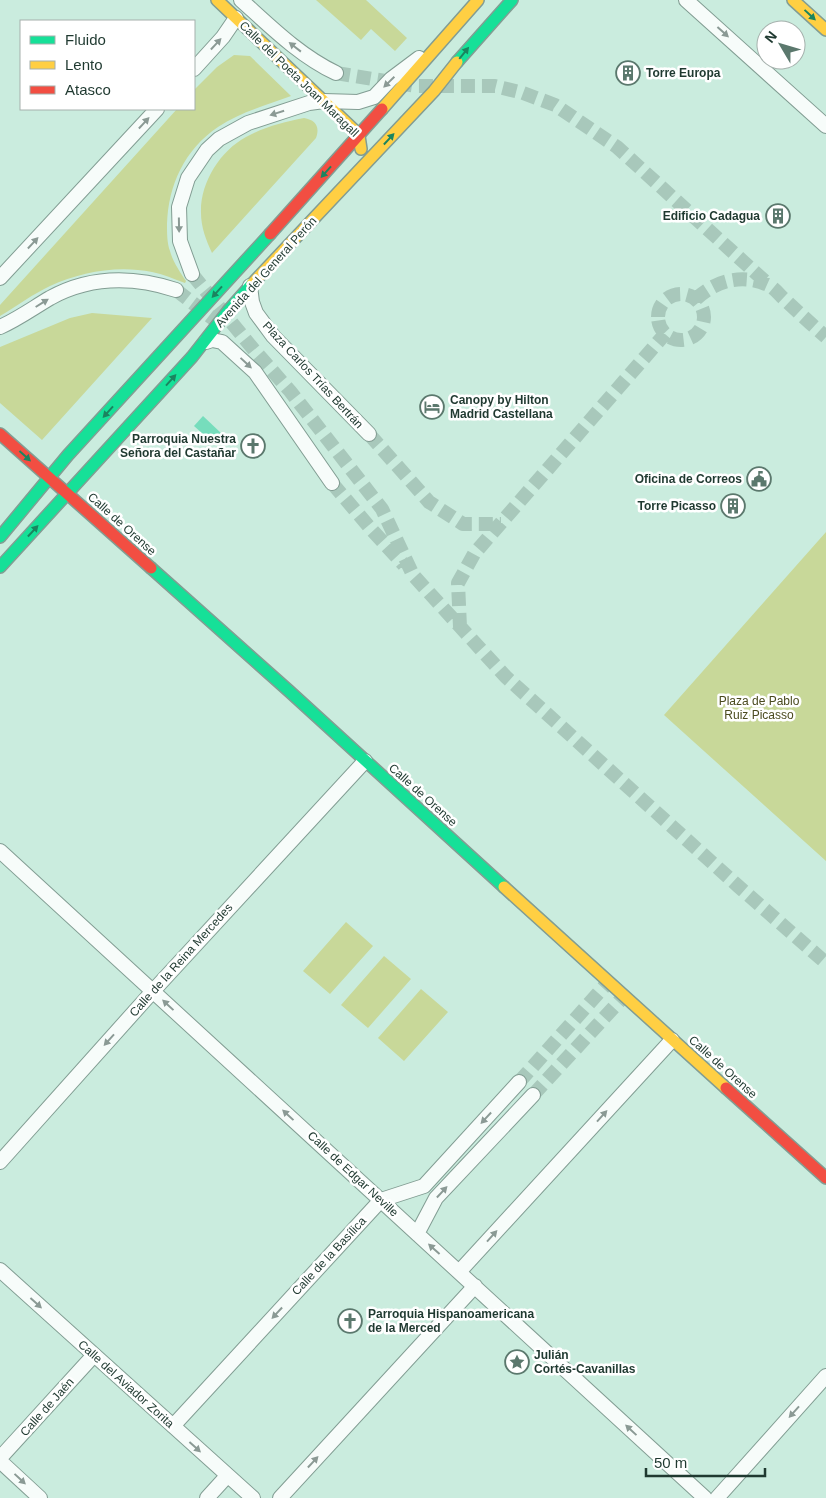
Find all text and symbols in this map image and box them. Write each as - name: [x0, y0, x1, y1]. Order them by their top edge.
- one-way arrow: [803, 9, 815, 21]
- street label: Calle del Poeta Joan Maragall: [237, 18, 361, 140]
- legend: [20, 20, 195, 110]
- north arrow: [756, 20, 806, 70]
- one-way arrow: [716, 26, 728, 38]
- text: N: [761, 28, 780, 46]
- text: Fluido: [65, 31, 106, 48]
- one-way arrow: [210, 39, 222, 51]
- one-way arrow: [288, 42, 302, 52]
- one-way arrow: [459, 46, 470, 59]
- text: Lento: [65, 56, 103, 73]
- building icon: Torre Europa: [615, 60, 641, 86]
- place label: Torre Europa: [646, 66, 721, 80]
- one-way arrow: [384, 76, 396, 88]
- text: Atasco: [65, 81, 111, 98]
- one-way arrow: [270, 110, 285, 118]
- one-way arrow: [138, 118, 150, 130]
- one-way arrow: [383, 133, 395, 145]
- one-way arrow: [321, 165, 332, 178]
- building icon: Edificio Cadagua: [765, 203, 791, 229]
- place label: Edificio Cadagua: [663, 209, 760, 223]
- street label: Avenida del General Perón: [213, 214, 319, 330]
- one-way arrow: [175, 217, 183, 233]
- one-way arrow: [27, 237, 39, 249]
- one-way arrow: [211, 285, 223, 297]
- one-way arrow: [36, 299, 49, 308]
- street label: Plaza Carlos Trías Bertrán: [260, 319, 366, 431]
- one-way arrow: [240, 357, 252, 369]
- one-way arrow: [165, 374, 177, 386]
- place label: Canopy by Hilton Madrid Castellana: [450, 393, 553, 421]
- hotel icon: Canopy by Hilton Madrid Castellana: [419, 394, 445, 420]
- one-way arrow: [102, 406, 114, 418]
- place label: Parroquia Nuestra Señora del Castañar: [120, 432, 236, 460]
- church icon: Parroquia Nuestra Señora del Castañar: [240, 433, 266, 459]
- one-way arrow: [18, 451, 31, 462]
- public building icon: Oficina de Correos: [746, 466, 772, 492]
- place label: Oficina de Correos: [635, 472, 742, 486]
- street label: Calle de Orense: [85, 490, 159, 558]
- building icon: Torre Picasso: [720, 493, 746, 519]
- place label: Torre Picasso: [638, 499, 716, 513]
- one-way arrow: [27, 525, 39, 537]
- park label: Plaza de Pablo Ruiz Picasso: [719, 694, 800, 722]
- street label: Calle de Orense: [386, 761, 460, 829]
- street label: Calle de la Reina Mercedes: [126, 901, 236, 1019]
- one-way arrow: [163, 999, 175, 1011]
- street label: Calle de Orense: [686, 1033, 760, 1101]
- one-way arrow: [103, 1034, 115, 1046]
- one-way arrow: [283, 1109, 295, 1121]
- one-way arrow: [596, 1111, 608, 1123]
- one-way arrow: [480, 1112, 492, 1124]
- street label: Calle de Edgar Neville: [305, 1128, 401, 1220]
- one-way arrow: [436, 1186, 448, 1198]
- street label: Calle de la Basílica: [289, 1214, 369, 1298]
- one-way arrow: [486, 1231, 498, 1243]
- one-way arrow: [428, 1243, 440, 1255]
- one-way arrow: [30, 1297, 42, 1309]
- one-way arrow: [271, 1307, 283, 1319]
- place label: Parroquia Hispanoamericana de la Merced: [368, 1307, 534, 1335]
- church icon: Parroquia Hispanoamericana de la Merced: [337, 1308, 363, 1334]
- street label: Calle del Aviador Zorita: [75, 1337, 177, 1431]
- place label: Julián Cortés-Cavanillas: [534, 1348, 636, 1376]
- place icon: Julián Cortés-Cavanillas: [504, 1349, 530, 1375]
- street label: Calle de Jaén: [17, 1375, 77, 1439]
- one-way arrow: [788, 1405, 799, 1418]
- one-way arrow: [625, 1424, 637, 1436]
- one-way arrow: [189, 1441, 201, 1453]
- scale bar: [646, 1446, 765, 1478]
- text: 50 m: [654, 1454, 687, 1471]
- one-way arrow: [307, 1457, 319, 1469]
- one-way arrow: [14, 1473, 26, 1485]

